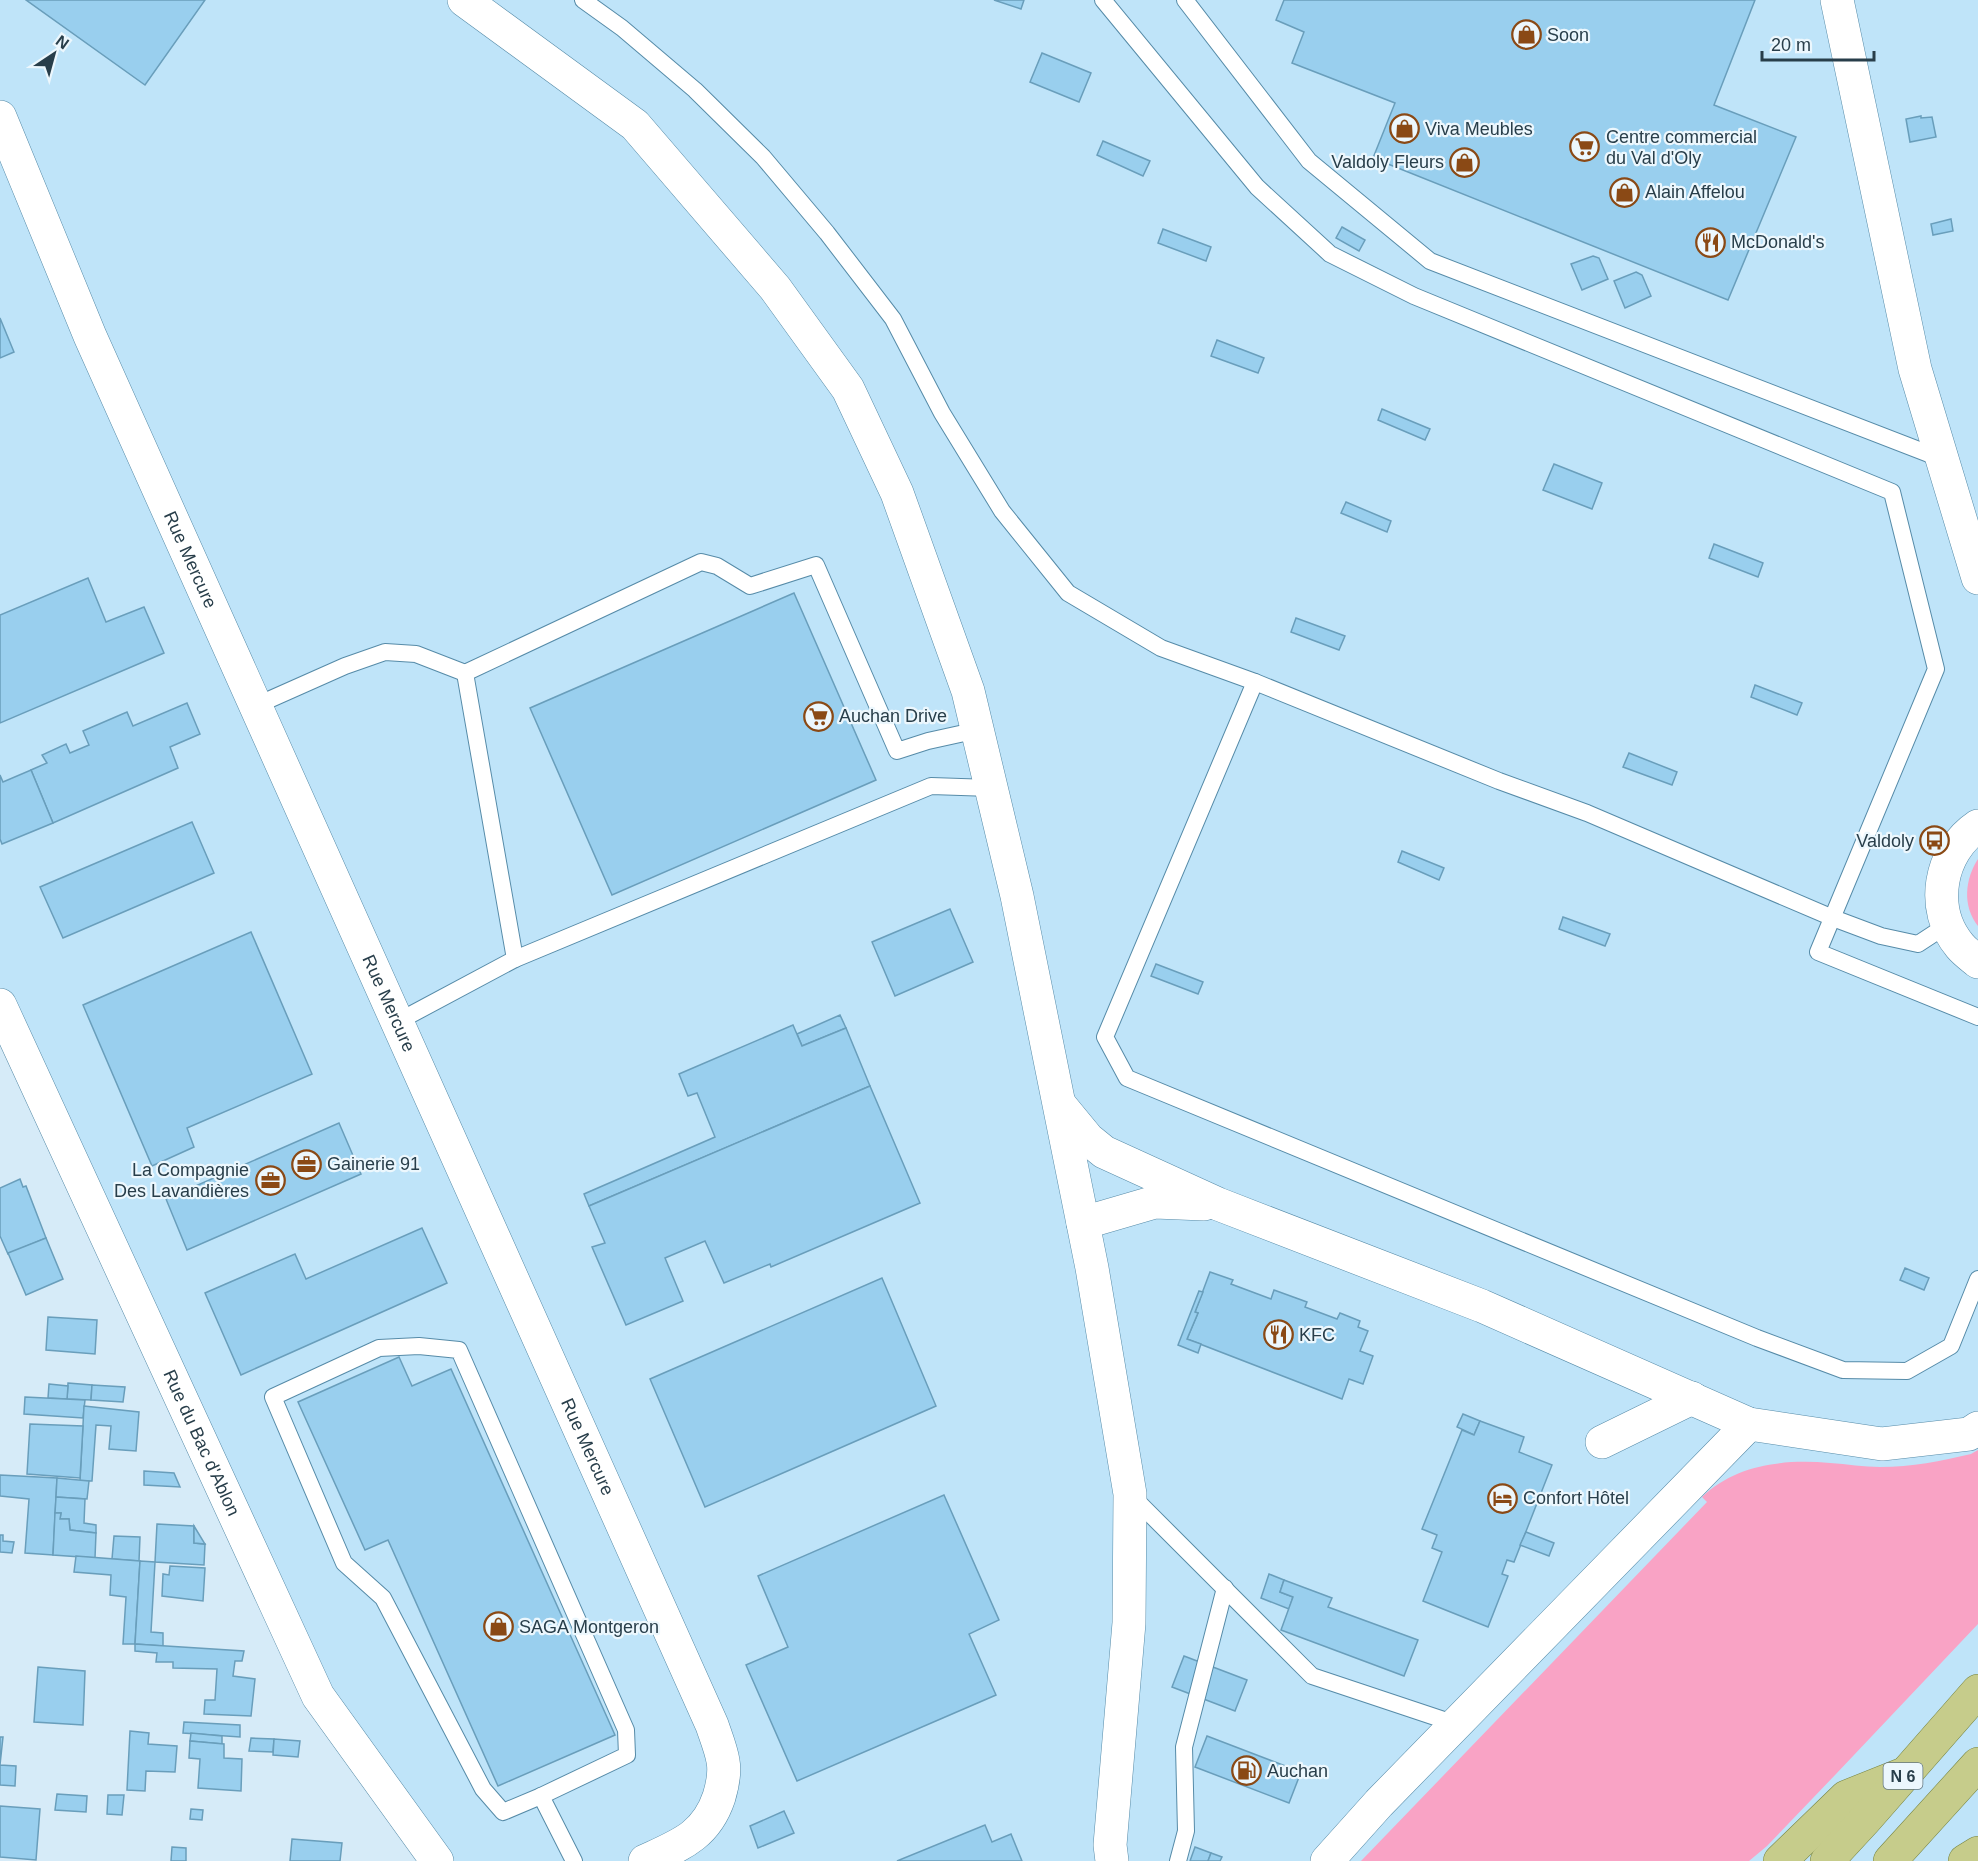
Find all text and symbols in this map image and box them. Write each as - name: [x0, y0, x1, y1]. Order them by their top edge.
- shop icon: Soon: [1510, 19, 1542, 51]
- north arrow: [24, 24, 84, 84]
- scale bar: [1762, 24, 1874, 62]
- place label: Soon: [1547, 25, 1589, 45]
- text: N: [53, 32, 72, 53]
- text: 20 m: [1771, 35, 1811, 55]
- shop icon: Viva Meubles: [1388, 113, 1420, 145]
- place label: Viva Meubles: [1425, 119, 1533, 139]
- place label: Centre commercial du Val d'Oly: [1606, 127, 1757, 168]
- supermarket icon: Centre commercial du Val d'Oly: [1569, 131, 1601, 163]
- shop icon: Valdoly Fleurs: [1449, 146, 1481, 178]
- place label: Valdoly Fleurs: [1331, 152, 1444, 172]
- shop icon: Alain Affelou: [1608, 176, 1640, 208]
- place label: Alain Affelou: [1645, 182, 1745, 202]
- restaurant icon: McDonald's: [1694, 226, 1726, 258]
- place label: McDonald's: [1731, 232, 1824, 252]
- street label: Rue Mercure: [160, 508, 221, 611]
- supermarket icon: Auchan Drive: [802, 700, 834, 732]
- place label: Auchan Drive: [839, 706, 947, 726]
- bus stop icon: Valdoly: [1919, 825, 1951, 857]
- place label: Valdoly: [1856, 831, 1914, 851]
- street label: Rue Mercure: [358, 952, 419, 1055]
- office icon: Gainerie 91: [290, 1148, 322, 1180]
- place label: Gainerie 91: [327, 1154, 420, 1174]
- place label: La Compagnie Des Lavandières: [114, 1160, 249, 1201]
- office icon: La Compagnie Des Lavandières: [254, 1164, 286, 1196]
- restaurant icon: KFC: [1262, 1319, 1294, 1351]
- place label: KFC: [1299, 1325, 1335, 1345]
- street label: Rue du Bac d'Ablon: [159, 1367, 244, 1519]
- street label: Rue Mercure: [557, 1395, 618, 1499]
- hotel icon: Confort Hôtel: [1486, 1482, 1518, 1514]
- place label: Confort Hôtel: [1523, 1488, 1629, 1508]
- shop icon: SAGA Montgeron: [482, 1611, 514, 1643]
- place label: SAGA Montgeron: [519, 1617, 659, 1637]
- fuel station icon: Auchan: [1230, 1755, 1262, 1787]
- place label: Auchan: [1267, 1761, 1328, 1781]
- road number: N 6: [1884, 1763, 1922, 1789]

